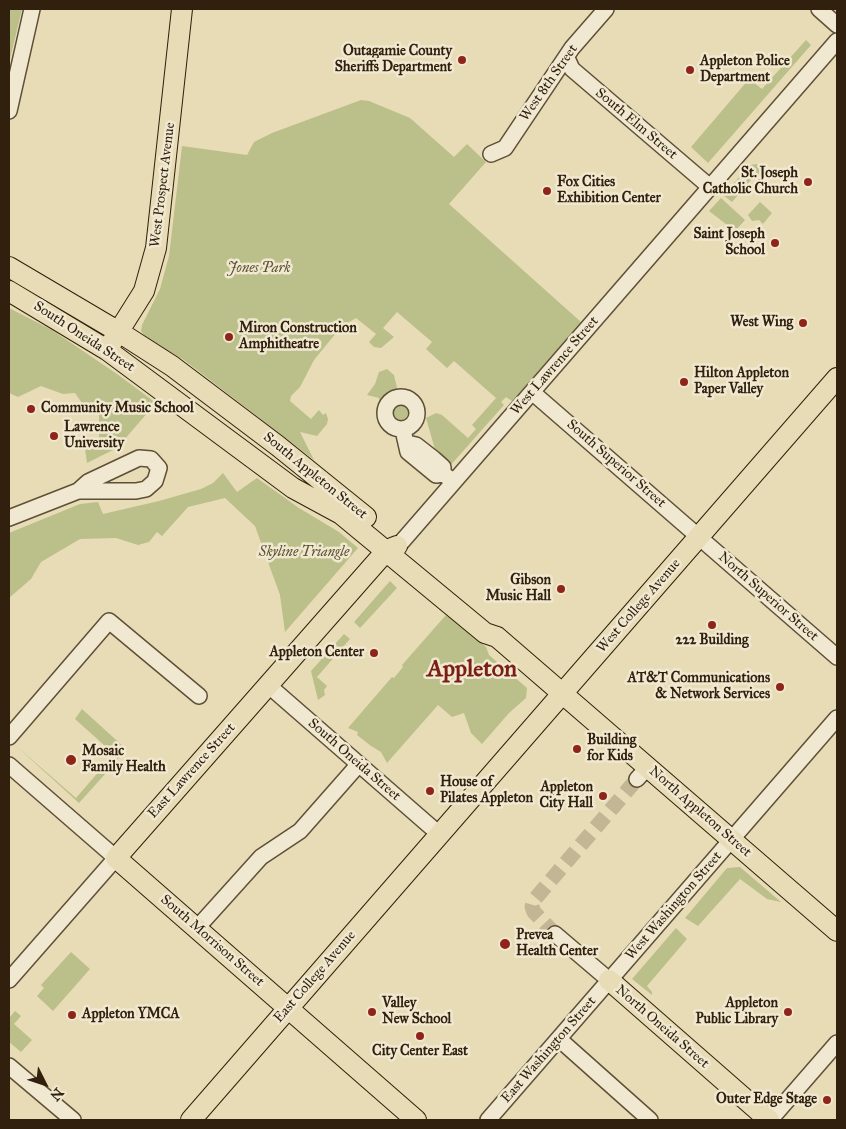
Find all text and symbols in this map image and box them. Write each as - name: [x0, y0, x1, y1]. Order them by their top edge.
- street label: West 8th Street: [516, 41, 582, 125]
- place label: Outagamie County Sheriffs Department: [335, 44, 452, 76]
- marker: Outagamie County Sheriffs Department: [456, 54, 468, 66]
- place label: Appleton Police Department: [700, 54, 790, 86]
- marker: Appleton Police Department: [684, 64, 696, 76]
- street label: South Elm Street: [592, 85, 680, 163]
- street label: West Prospect Avenue: [147, 122, 179, 248]
- place label: St. Joseph Catholic Church: [703, 166, 798, 198]
- place label: Fox Cities Exhibition Center: [557, 175, 661, 208]
- marker: St. Joseph Catholic Church: [802, 176, 814, 188]
- marker: Fox Cities Exhibition Center: [541, 185, 553, 197]
- place label: Saint Joseph School: [694, 227, 765, 260]
- marker: Saint Joseph School: [769, 237, 781, 249]
- park label: Jones Park: [227, 261, 291, 277]
- street label: South Oneida Street: [30, 298, 138, 376]
- street label: West Lawrence Street: [508, 313, 602, 419]
- place label: West Wing: [730, 315, 793, 331]
- marker: West Wing: [797, 317, 809, 329]
- place label: Miron Construction Amphitheatre: [239, 321, 357, 354]
- marker: Miron Construction Amphitheatre: [223, 331, 235, 343]
- place label: Hilton Appleton Paper Valley: [694, 366, 789, 398]
- marker: Hilton Appleton Paper Valley: [678, 376, 690, 388]
- place label: Community Music School: [41, 401, 194, 417]
- marker: Community Music School: [25, 403, 37, 415]
- street label: South Superior Street: [563, 416, 669, 512]
- place label: Lawrence University: [64, 420, 124, 452]
- street label: South Appleton Street: [260, 429, 370, 523]
- marker: Lawrence University: [48, 430, 60, 442]
- park label: Skyline Triangle: [259, 545, 349, 561]
- street label: North Superior Street: [714, 549, 822, 645]
- street label: West College Avenue: [594, 556, 684, 656]
- place label: Gibson Music Hall: [486, 573, 551, 606]
- marker: Gibson Music Hall: [555, 583, 567, 595]
- marker: 222 Building: [706, 619, 718, 631]
- place label: 222 Building: [676, 633, 748, 649]
- place label: Appleton Center: [269, 645, 364, 661]
- marker: Appleton Center: [368, 647, 380, 659]
- district label: Appleton: [427, 656, 517, 684]
- place label: AT&T Communications & Network Services: [628, 671, 770, 704]
- marker: AT&T Communications & Network Services: [774, 681, 786, 693]
- street label: South Oneida Street: [304, 715, 404, 805]
- street label: East Lawrence Street: [145, 720, 239, 822]
- place label: Building for Kids: [587, 733, 636, 766]
- marker: Building for Kids: [571, 743, 583, 755]
- place label: Mosaic Family Health: [82, 744, 166, 776]
- marker: Mosaic Family Health: [64, 753, 78, 767]
- street label: North Appleton Street: [645, 763, 755, 861]
- place label: House of Pilates Appleton: [440, 775, 533, 808]
- place label: Appleton City Hall: [540, 780, 593, 812]
- marker: House of Pilates Appleton: [424, 785, 436, 797]
- marker: Appleton City Hall: [597, 790, 609, 802]
- street label: West Washington Street: [622, 848, 726, 964]
- street label: South Morrison Street: [157, 891, 267, 991]
- street label: East College Avenue: [270, 928, 360, 1026]
- place label: Prevea Health Center: [516, 928, 598, 960]
- marker: Prevea Health Center: [498, 937, 512, 951]
- street label: North Oneida Street: [612, 982, 712, 1072]
- street label: East Washington Street: [498, 993, 600, 1107]
- place label: Valley New School: [382, 996, 451, 1028]
- place label: Appleton Public Library: [695, 996, 778, 1028]
- marker: Valley New School: [366, 1006, 378, 1018]
- marker: Appleton Public Library: [782, 1006, 794, 1018]
- place label: Appleton YMCA: [82, 1007, 180, 1023]
- marker: Appleton YMCA: [66, 1009, 78, 1021]
- marker: City Center East: [414, 1030, 426, 1042]
- place label: City Center East: [372, 1044, 468, 1060]
- north arrow: [20, 1059, 70, 1109]
- text: N: [46, 1084, 67, 1104]
- place label: Outer Edge Stage: [716, 1092, 817, 1108]
- marker: Outer Edge Stage: [821, 1094, 833, 1106]

